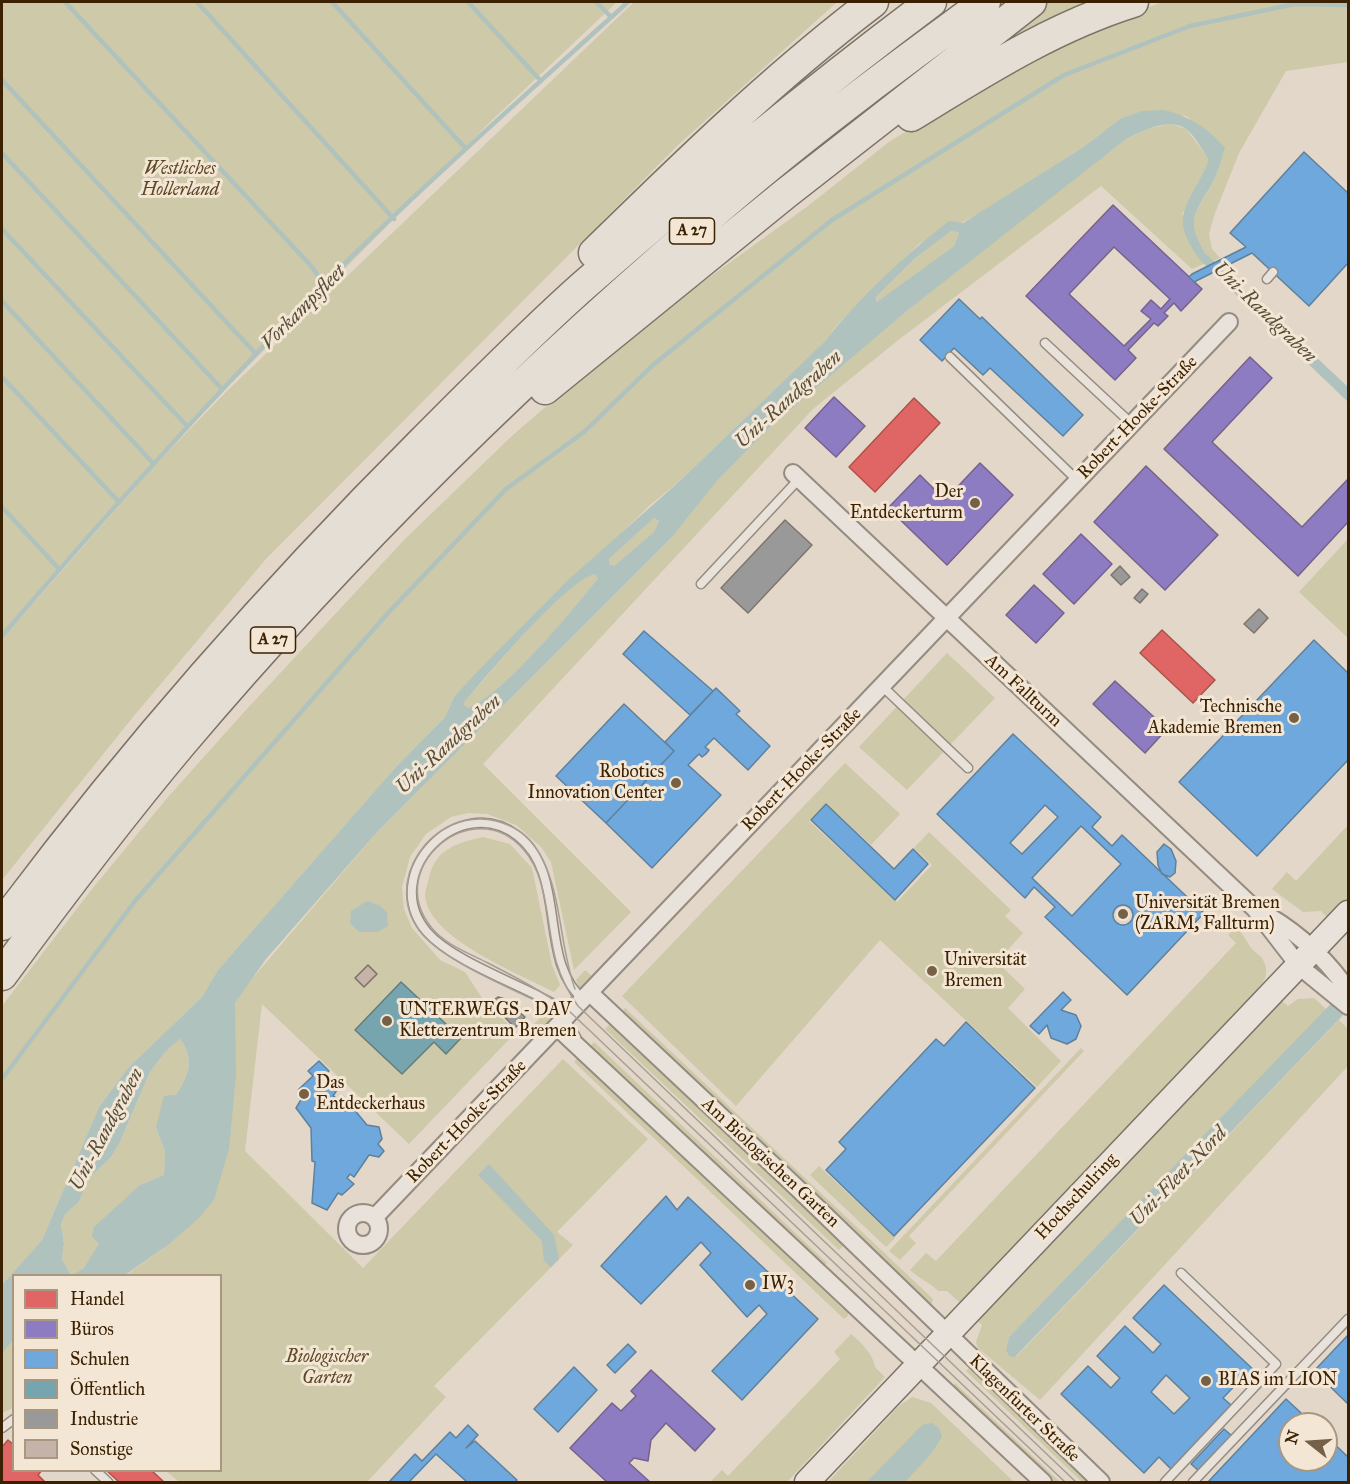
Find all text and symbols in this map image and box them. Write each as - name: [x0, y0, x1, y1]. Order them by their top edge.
- park label: Westliches Hollerland: [141, 159, 219, 201]
- road number: A 27: [670, 218, 714, 244]
- water label: Uni-Randgraben: [1207, 257, 1321, 369]
- water label: Vorkampsfleet: [257, 261, 351, 355]
- water label: Uni-Randgraben: [731, 346, 847, 454]
- street label: Robert-Hooke-Straße: [1074, 352, 1202, 484]
- place label: Der Entdeckerturm: [850, 482, 963, 524]
- marker: Der Entdeckerturm: [968, 496, 982, 510]
- road number: A 27: [250, 627, 296, 653]
- street label: Am Fallturm: [980, 650, 1066, 732]
- water label: Uni-Randgraben: [391, 690, 507, 800]
- place label: Technische Akademie Bremen: [1148, 697, 1282, 740]
- street label: Robert-Hooke-Straße: [738, 704, 866, 836]
- marker: Technische Akademie Bremen: [1287, 711, 1301, 725]
- place label: Robotics Innovation Center: [527, 762, 664, 804]
- marker: Robotics Innovation Center: [669, 776, 683, 790]
- place label: Universität Bremen (ZARM, Fallturm): [1135, 893, 1280, 936]
- marker: Universität Bremen (ZARM, Fallturm): [1116, 907, 1130, 921]
- place label: Universität Bremen: [944, 950, 1027, 992]
- marker: Universität Bremen: [925, 964, 939, 978]
- place label: UNTERWEGS - DAV Kletterzentrum Bremen: [399, 1000, 577, 1042]
- marker: UNTERWEGS - DAV Kletterzentrum Bremen: [380, 1014, 394, 1028]
- street label: Robert-Hooke-Straße: [403, 1056, 531, 1188]
- water label: Uni-Randgraben: [65, 1065, 149, 1195]
- place label: Das Entdeckerhaus: [316, 1073, 425, 1116]
- marker: Das Entdeckerhaus: [297, 1087, 311, 1101]
- street label: Am Biologischen Garten: [697, 1094, 843, 1232]
- water label: Uni-Fleet-Nord: [1125, 1122, 1233, 1232]
- street label: Hochschulring: [1031, 1149, 1123, 1245]
- legend: [12, 1274, 222, 1472]
- place label: IW3: [762, 1274, 794, 1296]
- marker: IW3: [743, 1278, 757, 1292]
- text: Handel: [70, 1288, 124, 1310]
- text: Büros: [70, 1318, 114, 1340]
- park label: Biologischer Garten: [286, 1347, 368, 1390]
- text: Schulen: [70, 1348, 129, 1370]
- street label: Klagenfurter Straße: [964, 1351, 1084, 1467]
- place label: BIAS im LION: [1218, 1370, 1337, 1392]
- marker: BIAS im LION: [1199, 1374, 1213, 1388]
- text: Öffentlich: [70, 1378, 145, 1400]
- text: Industrie: [70, 1408, 138, 1430]
- north arrow: [1278, 1412, 1338, 1472]
- text: N: [1281, 1428, 1303, 1446]
- text: Sonstige: [70, 1438, 133, 1460]

